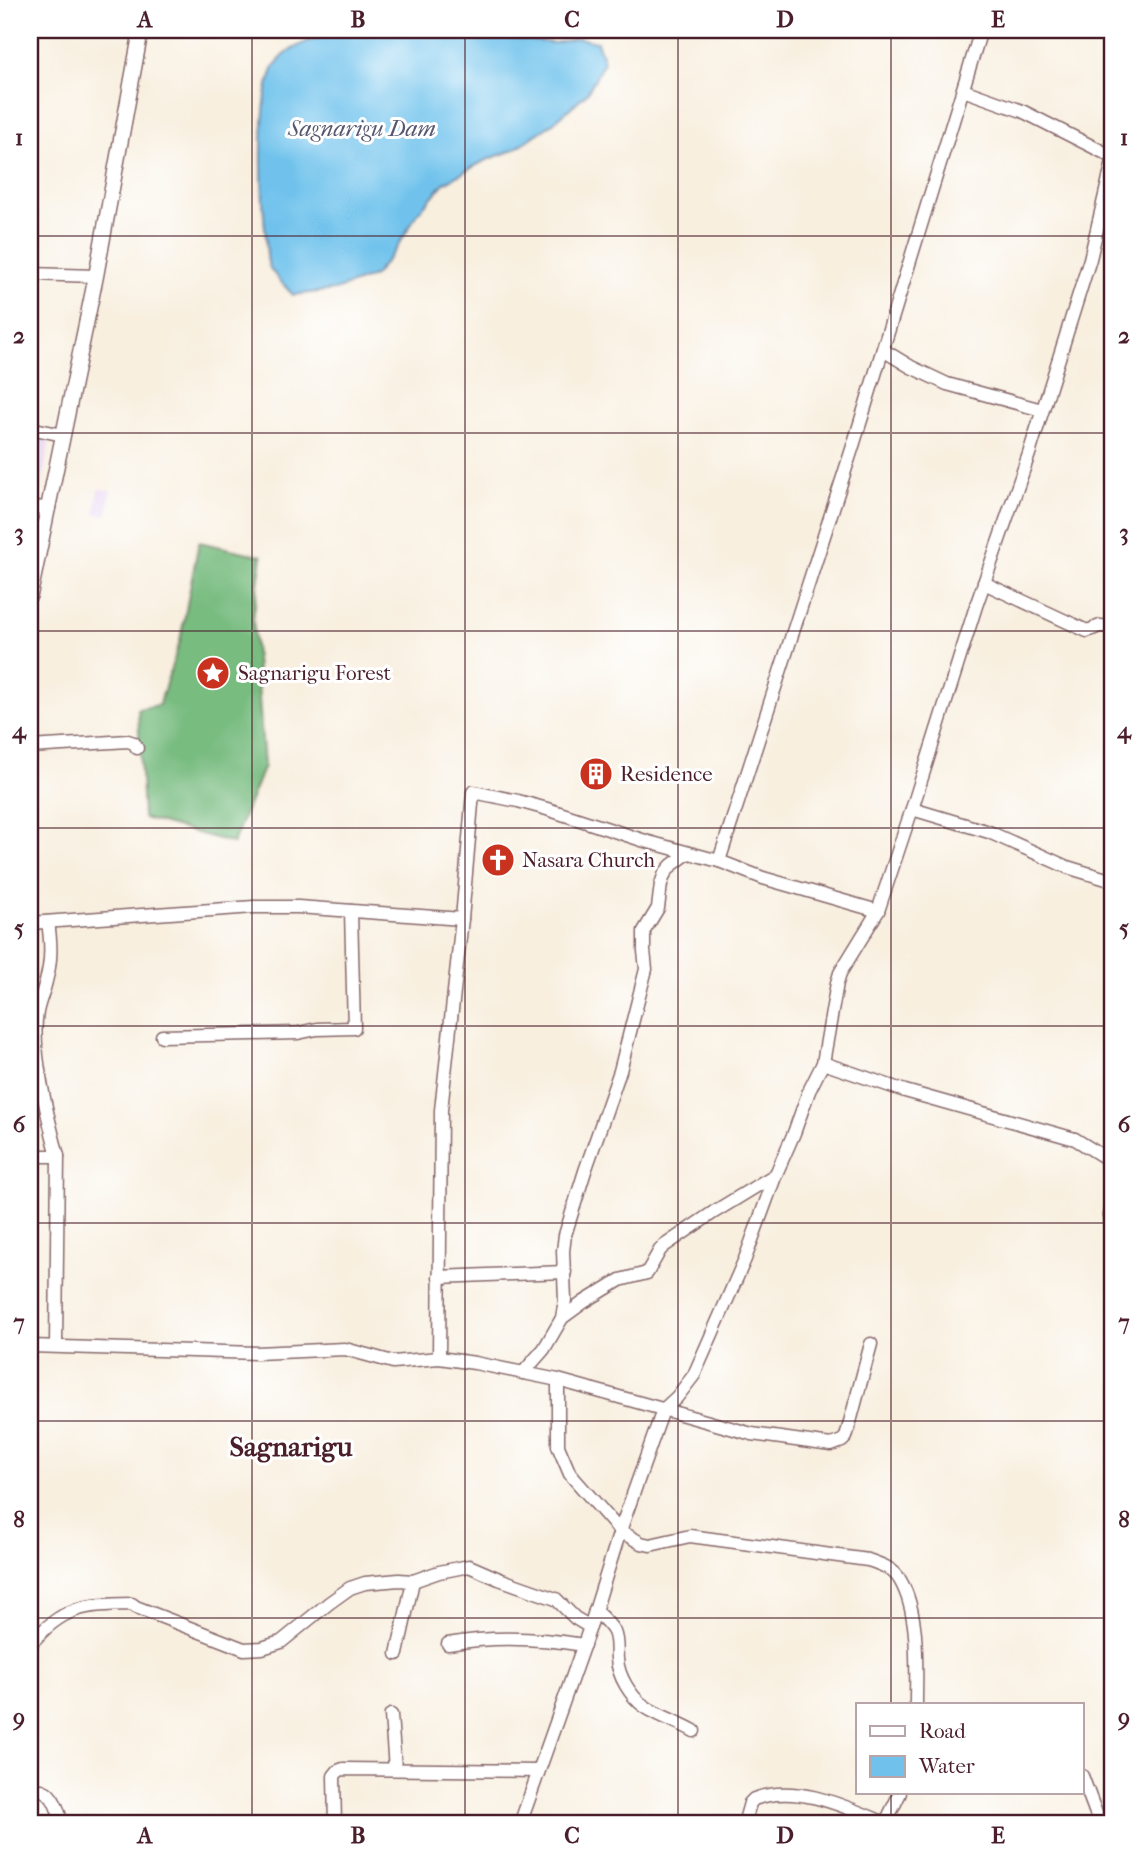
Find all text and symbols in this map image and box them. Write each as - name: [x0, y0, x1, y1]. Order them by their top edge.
- text: A: [136, 6, 154, 33]
- text: B: [351, 6, 366, 33]
- text: C: [564, 6, 580, 33]
- text: D: [776, 6, 794, 33]
- text: E: [991, 6, 1005, 33]
- water label: Sagnarigu Dam: [287, 115, 436, 142]
- text: 1: [15, 124, 23, 151]
- text: 1: [1120, 124, 1128, 151]
- text: 2: [13, 322, 25, 349]
- text: 2: [1118, 322, 1130, 349]
- text: 3: [14, 519, 24, 546]
- text: 3: [1119, 519, 1129, 546]
- place icon: Sagnarigu Forest: [194, 654, 232, 692]
- place label: Sagnarigu Forest: [238, 661, 391, 685]
- text: 4: [11, 717, 27, 744]
- text: 4: [1116, 717, 1132, 744]
- building icon: Residence: [577, 755, 615, 793]
- place label: Residence: [620, 762, 713, 786]
- church icon: Nasara Church: [479, 841, 517, 879]
- place label: Nasara Church: [522, 848, 655, 872]
- text: 5: [14, 914, 24, 941]
- text: 5: [1119, 914, 1129, 941]
- text: 6: [13, 1111, 26, 1138]
- text: 6: [1118, 1111, 1131, 1138]
- text: 7: [12, 1309, 25, 1336]
- text: 7: [1117, 1309, 1130, 1336]
- district label: Sagnarigu: [229, 1430, 353, 1463]
- text: 8: [13, 1506, 25, 1533]
- text: 8: [1118, 1506, 1130, 1533]
- legend: [856, 1703, 1084, 1794]
- text: 9: [12, 1704, 25, 1731]
- text: 9: [1117, 1704, 1130, 1731]
- text: Road: [919, 1719, 966, 1743]
- text: Water: [918, 1754, 975, 1778]
- text: A: [136, 1822, 154, 1849]
- text: B: [351, 1822, 366, 1849]
- text: C: [564, 1822, 580, 1849]
- text: D: [776, 1822, 794, 1849]
- text: E: [991, 1822, 1005, 1849]

